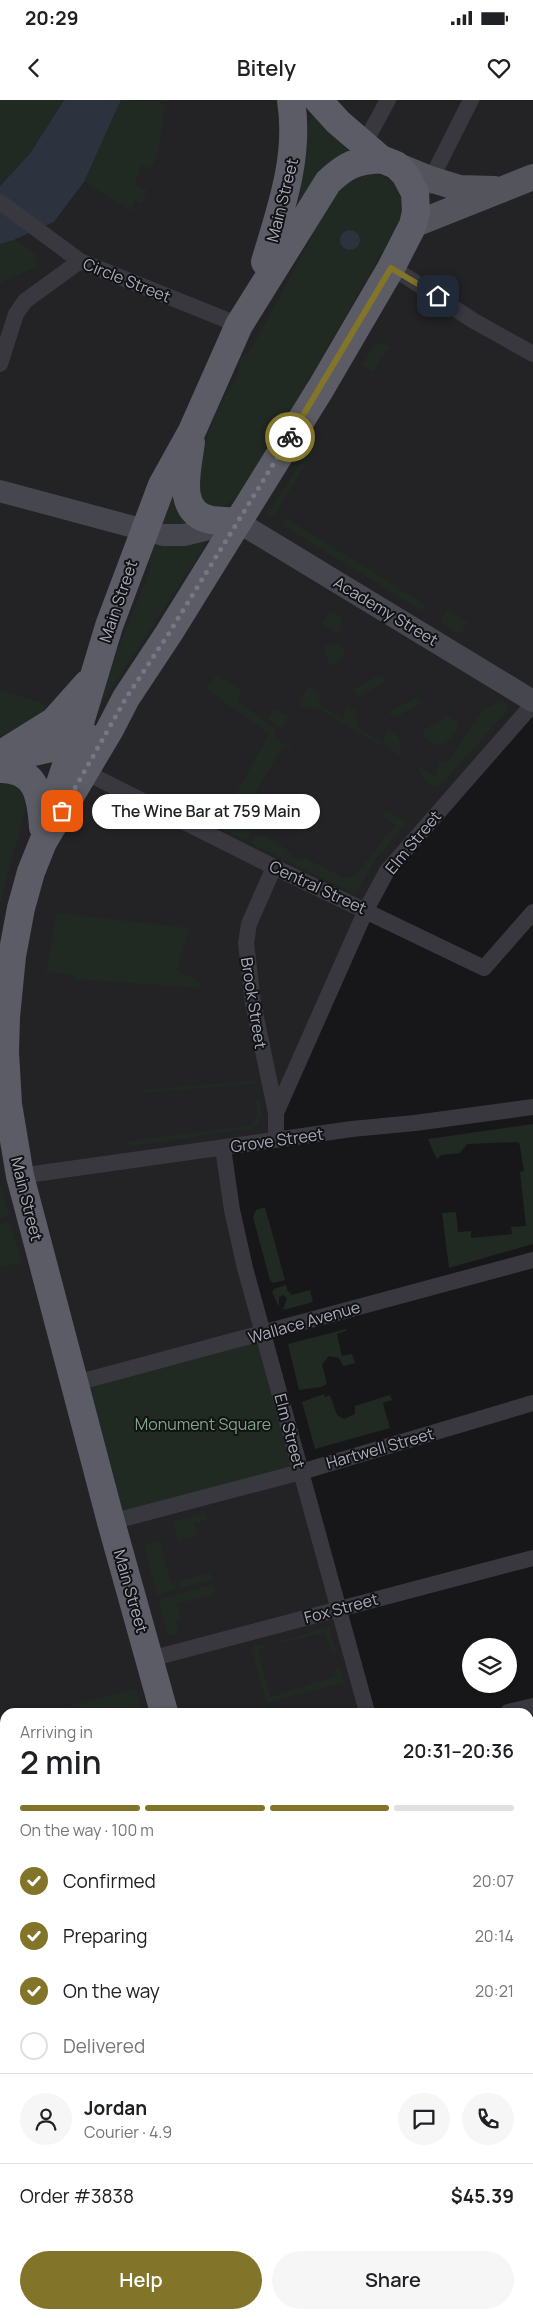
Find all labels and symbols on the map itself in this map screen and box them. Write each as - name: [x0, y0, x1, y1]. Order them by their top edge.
- street label: Main Street: [261, 156, 303, 244]
- street label: Circle Street: [80, 252, 174, 308]
- pin: [417, 275, 459, 317]
- courier: [265, 412, 315, 462]
- street label: Main Street: [94, 557, 142, 645]
- street label: Academy Street: [330, 571, 442, 651]
- pin: [41, 790, 83, 832]
- callout: The Wine Bar at 759 Main: [92, 794, 320, 828]
- street label: Elm Street: [380, 806, 446, 878]
- street label: Central Street: [266, 855, 370, 919]
- street label: Brook Street: [236, 956, 272, 1050]
- street label: Grove Street: [229, 1123, 325, 1157]
- street label: Main Street: [6, 1155, 48, 1243]
- street label: Wallace Avenue: [245, 1296, 363, 1348]
- street label: Elm Street: [269, 1391, 311, 1471]
- park label: Monument Square: [135, 1413, 271, 1435]
- street label: Hartwell Street: [324, 1422, 436, 1474]
- street label: Main Street: [109, 1547, 153, 1635]
- street label: Fox Street: [302, 1588, 380, 1628]

